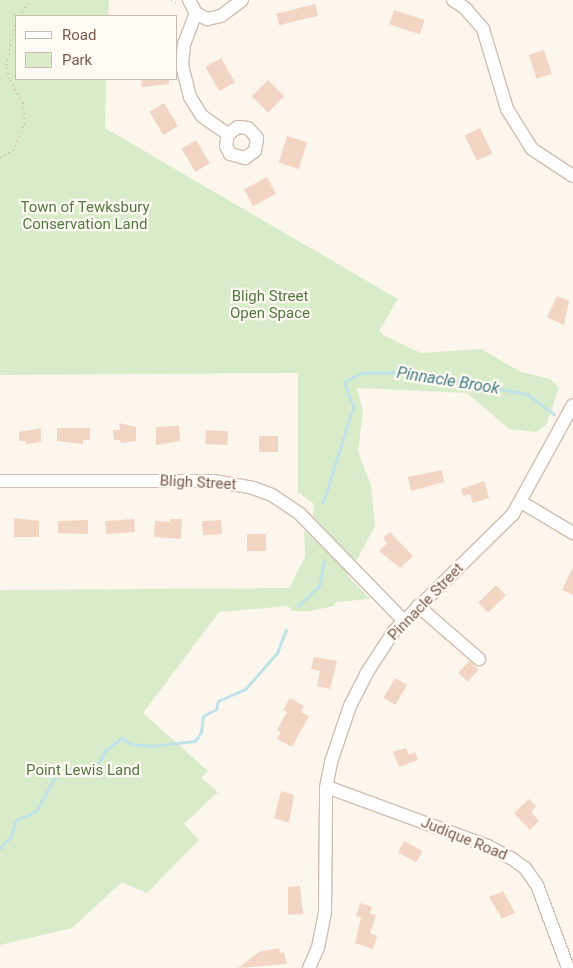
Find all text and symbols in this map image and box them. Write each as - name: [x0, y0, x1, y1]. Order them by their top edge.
- legend: [15, 15, 178, 80]
- text: Road: [62, 26, 96, 44]
- text: Park: [62, 51, 92, 69]
- park label: Town of Tewksbury Conservation Land: [20, 198, 150, 233]
- park label: Bligh Street Open Space: [230, 287, 310, 322]
- water label: Pinnacle Brook: [395, 363, 501, 399]
- street label: Bligh Street: [159, 472, 237, 494]
- street label: Pinnacle Street: [385, 560, 467, 644]
- park label: Point Lewis Land: [26, 762, 140, 780]
- street label: Judique Road: [418, 814, 510, 864]

